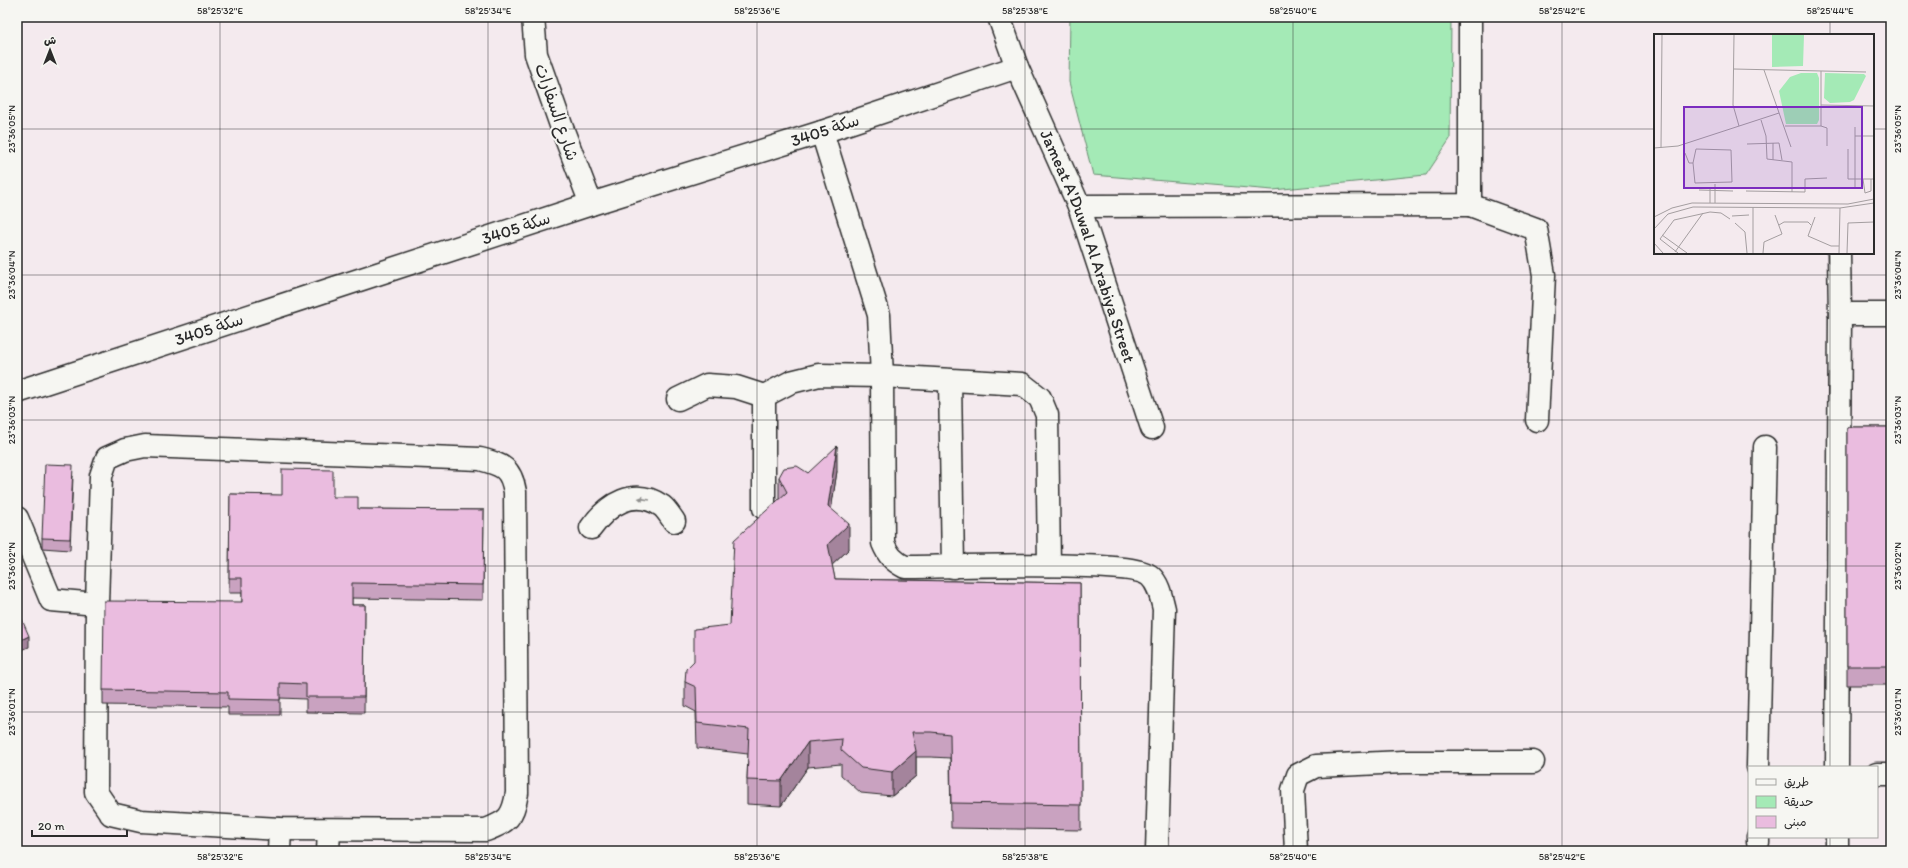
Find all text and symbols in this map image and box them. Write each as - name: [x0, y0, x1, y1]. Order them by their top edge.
- text: 58°25'32"E: [197, 4, 243, 17]
- text: 58°25'34"E: [465, 4, 512, 17]
- text: 58°25'36"E: [734, 4, 780, 17]
- text: 58°25'38"E: [1002, 4, 1049, 17]
- text: 58°25'40"E: [1269, 4, 1317, 17]
- text: 58°25'42"E: [1539, 4, 1586, 17]
- text: 58°25'44"E: [1806, 4, 1854, 17]
- north arrow: [30, 30, 70, 70]
- text: ش: [44, 34, 56, 47]
- inset map: [1654, 34, 1874, 254]
- street label: شارع السفارات: [529, 61, 583, 164]
- text: 23°36'05"N: [5, 105, 18, 153]
- text: 23°36'05"N: [1891, 105, 1904, 153]
- street label: سكة 3405: [788, 110, 862, 150]
- street label: Jameat A'Duwal Al Arabiya Street: [1036, 126, 1140, 366]
- street label: سكة 3405: [479, 208, 553, 248]
- text: 23°36'04"N: [5, 250, 18, 299]
- text: 23°36'04"N: [1891, 250, 1904, 299]
- street label: سكة 3405: [172, 309, 246, 349]
- text: 23°36'03"N: [5, 396, 18, 444]
- text: 23°36'03"N: [1891, 396, 1904, 444]
- one-way arrow: [637, 496, 650, 502]
- text: 23°36'02"N: [5, 542, 18, 590]
- text: 23°36'02"N: [1891, 542, 1904, 590]
- text: 23°36'01"N: [5, 688, 18, 736]
- text: 23°36'01"N: [1891, 688, 1904, 736]
- legend: [1748, 766, 1878, 838]
- text: طريق: [1784, 775, 1809, 789]
- text: حديقة: [1784, 795, 1813, 809]
- scale bar: [32, 812, 127, 838]
- text: مبنى: [1784, 815, 1807, 830]
- text: 20 m: [38, 819, 65, 833]
- text: 58°25'32"E: [197, 850, 243, 863]
- text: 58°25'34"E: [465, 850, 512, 863]
- text: 58°25'36"E: [734, 850, 780, 863]
- text: 58°25'38"E: [1002, 850, 1049, 863]
- text: 58°25'40"E: [1269, 850, 1317, 863]
- text: 58°25'42"E: [1539, 850, 1586, 863]

